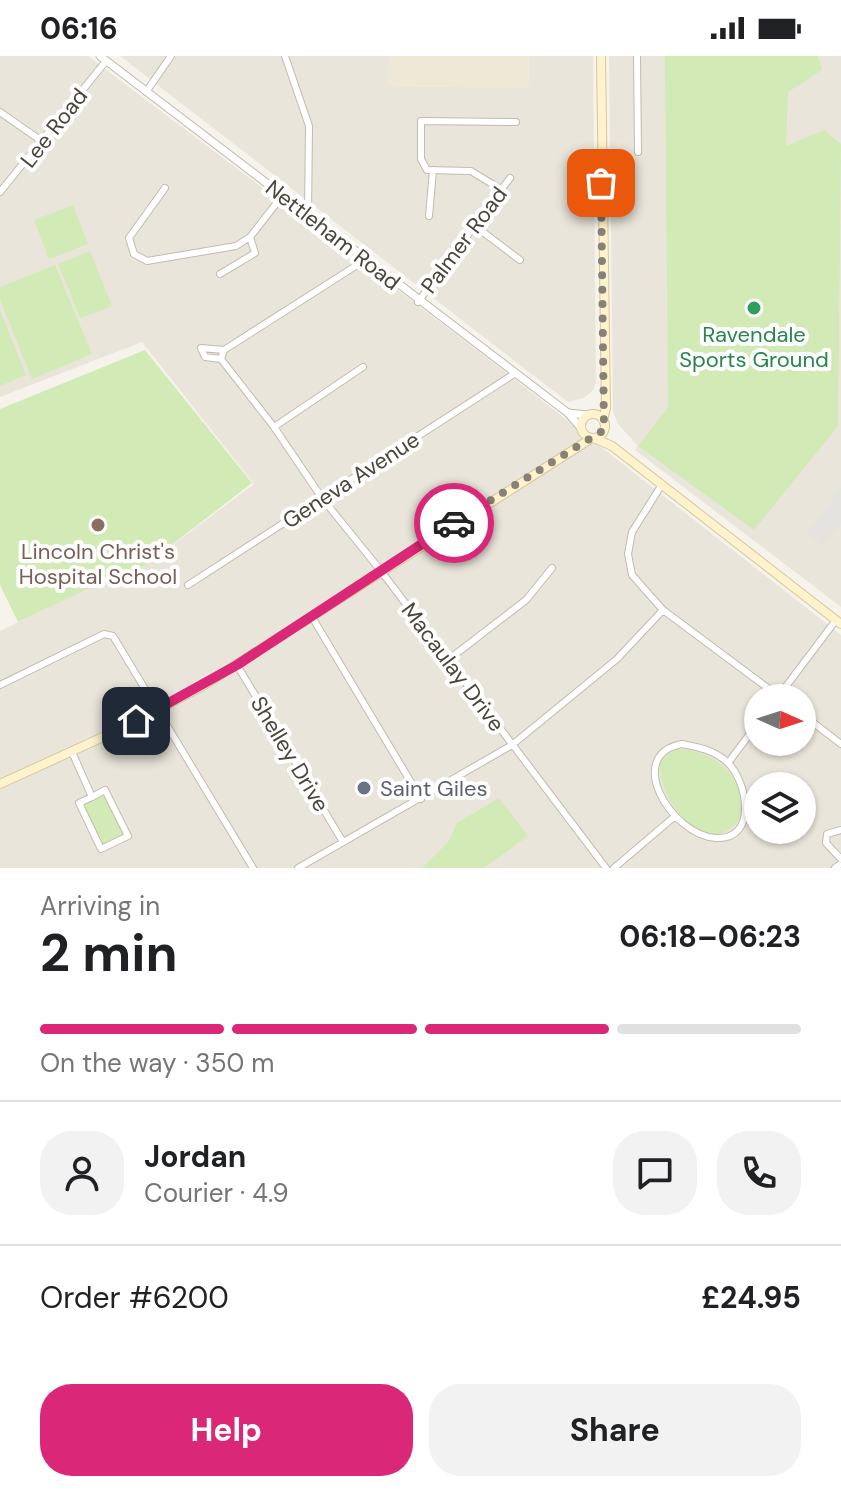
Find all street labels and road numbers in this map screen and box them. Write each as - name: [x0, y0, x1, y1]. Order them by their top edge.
- street label: Lee Road: [14, 82, 94, 174]
- street label: Nettleham Road: [260, 173, 406, 297]
- street label: Palmer Road: [414, 181, 514, 299]
- street label: Geneva Avenue: [277, 425, 425, 535]
- street label: Macaulay Drive: [395, 597, 511, 737]
- street label: Shelley Drive: [244, 691, 336, 817]

